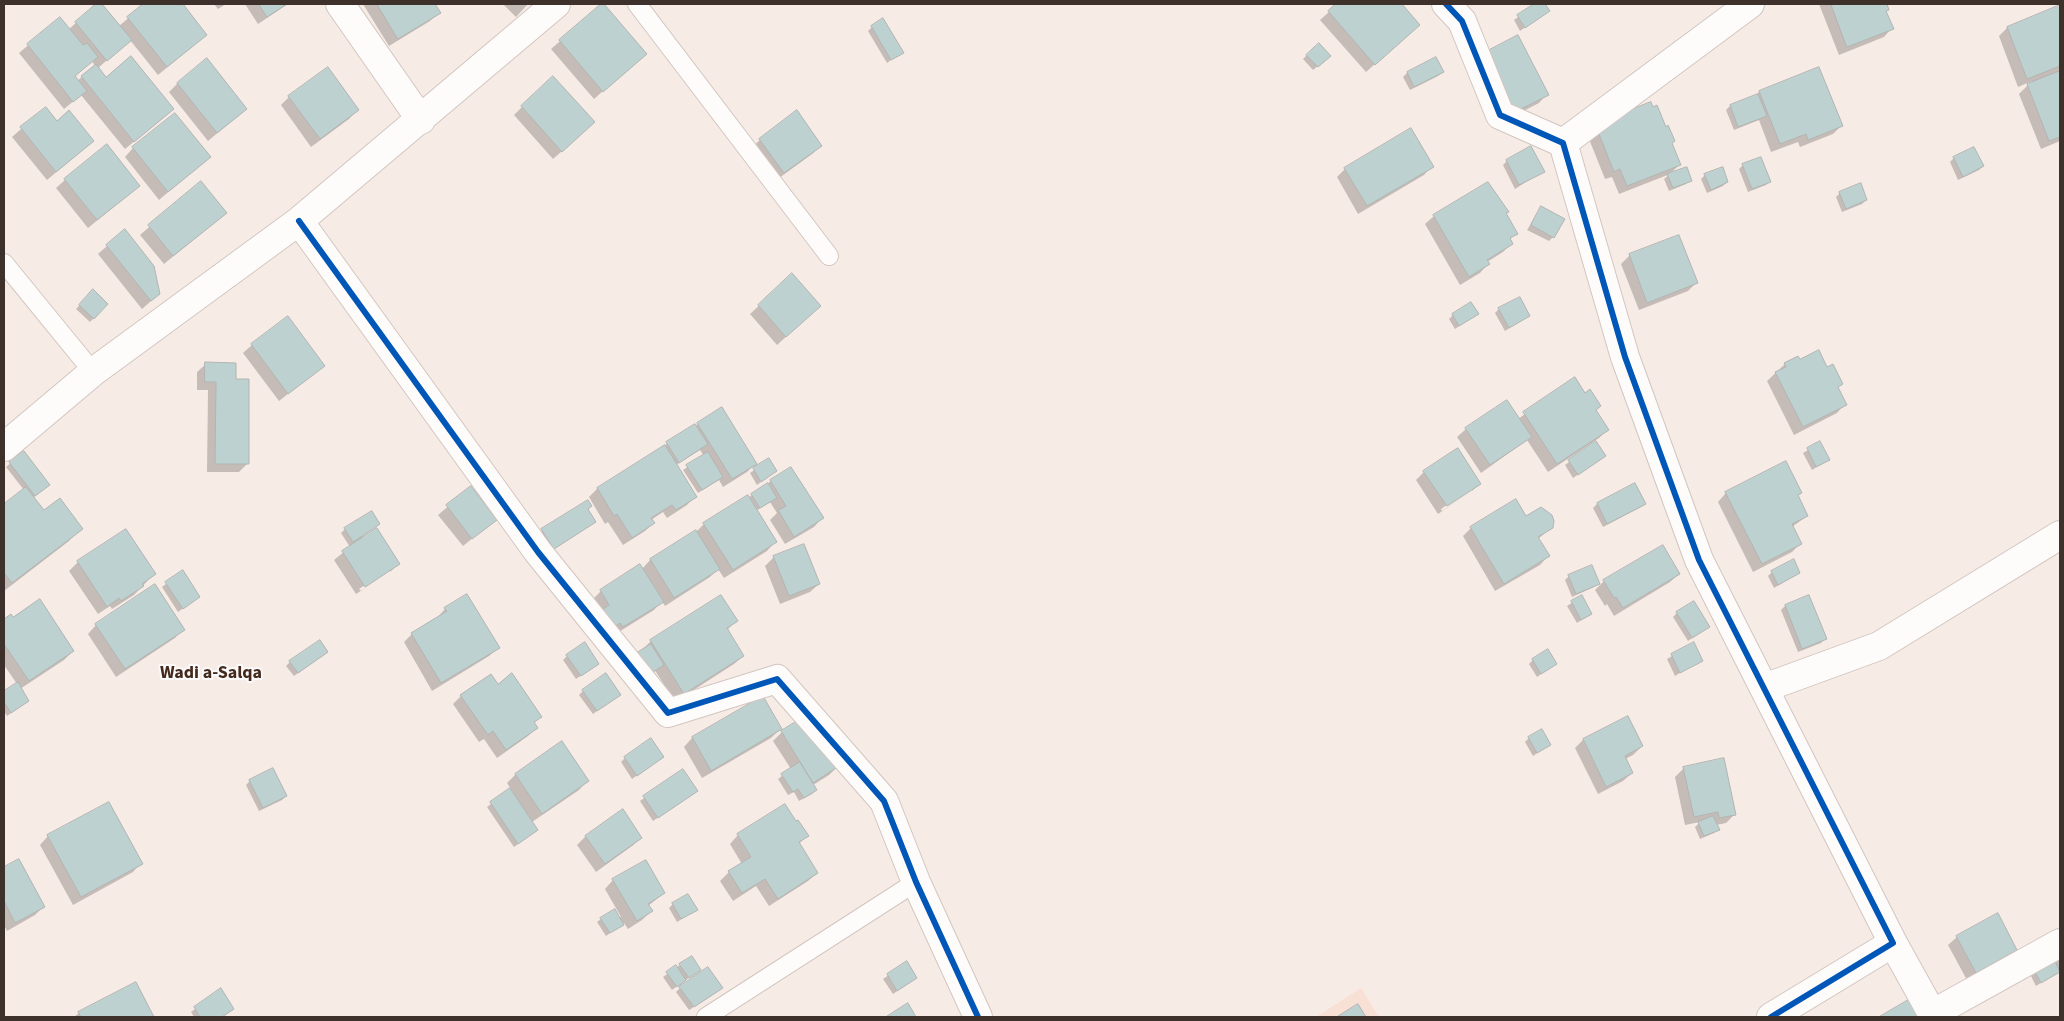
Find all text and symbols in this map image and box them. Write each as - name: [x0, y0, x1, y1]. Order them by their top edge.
- district label: Wadi a-Salqa: [160, 663, 262, 685]

